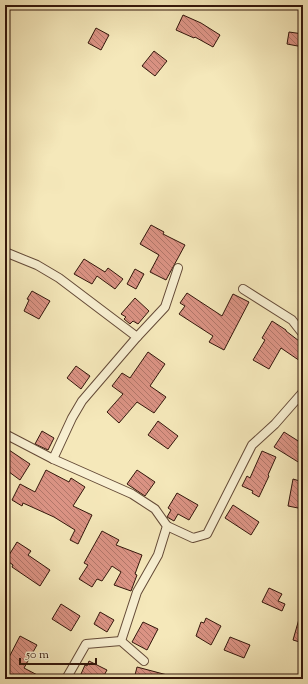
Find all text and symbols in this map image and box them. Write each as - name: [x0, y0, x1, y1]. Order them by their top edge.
- scale bar: [20, 640, 96, 666]
- text: 50 m: [25, 646, 49, 664]

